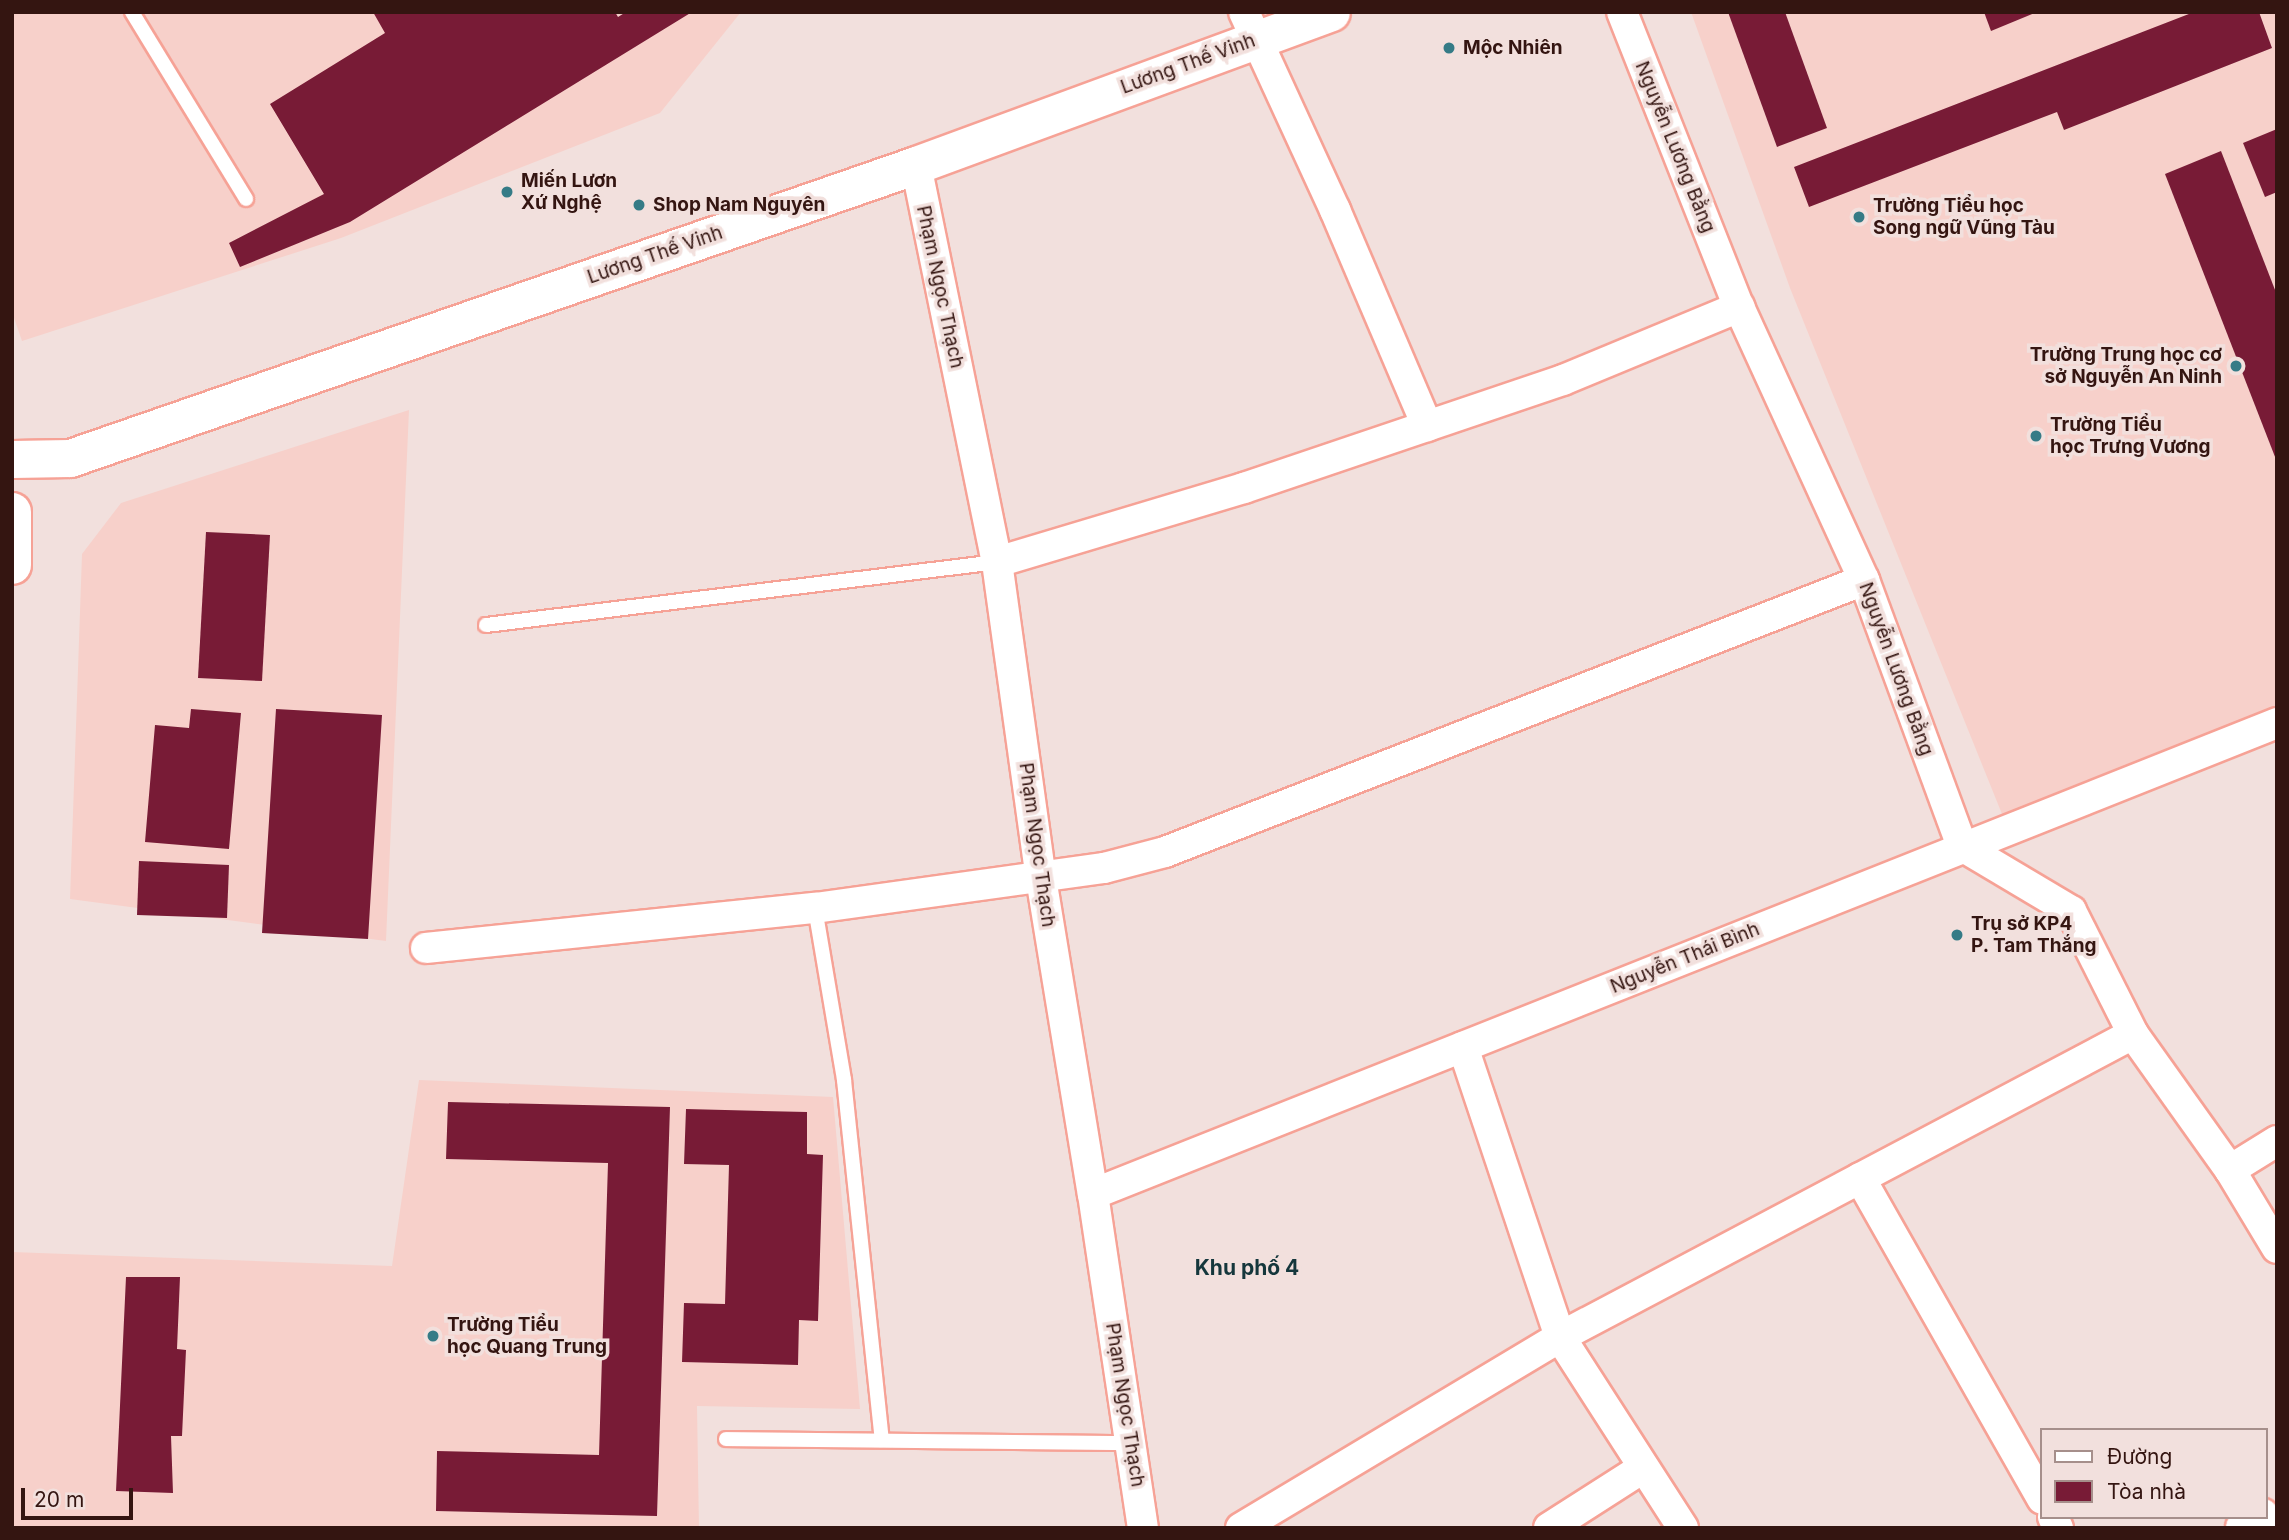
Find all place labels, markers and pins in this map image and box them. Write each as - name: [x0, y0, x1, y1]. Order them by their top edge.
- place label: Mộc Nhiên: [1463, 37, 1563, 59]
- marker: Mộc Nhiên: [1441, 40, 1457, 56]
- place label: Miến Lươn Xứ Nghệ: [521, 170, 617, 214]
- marker: Miến Lươn Xứ Nghệ: [499, 184, 515, 200]
- place label: Shop Nam Nguyên: [653, 194, 825, 216]
- place label: Trường Tiểu học Song ngữ Vũng Tàu: [1873, 195, 2055, 239]
- marker: Shop Nam Nguyên: [631, 197, 647, 213]
- marker: Trường Tiểu học Song ngữ Vũng Tàu: [1851, 209, 1867, 225]
- place label: Trường Trung học cơ sở Nguyễn An Ninh: [2030, 344, 2222, 388]
- marker: Trường Trung học cơ sở Nguyễn An Ninh: [2228, 358, 2244, 374]
- place label: Trường Tiểu học Trưng Vương: [2050, 414, 2210, 458]
- marker: Trường Tiểu học Trưng Vương: [2028, 428, 2044, 444]
- place label: Trụ sở KP4 P. Tam Thắng: [1971, 913, 2097, 957]
- marker: Trụ sở KP4 P. Tam Thắng: [1949, 927, 1965, 943]
- place label: Trường Tiểu học Quang Trung: [447, 1314, 607, 1358]
- marker: Trường Tiểu học Quang Trung: [425, 1328, 441, 1344]

